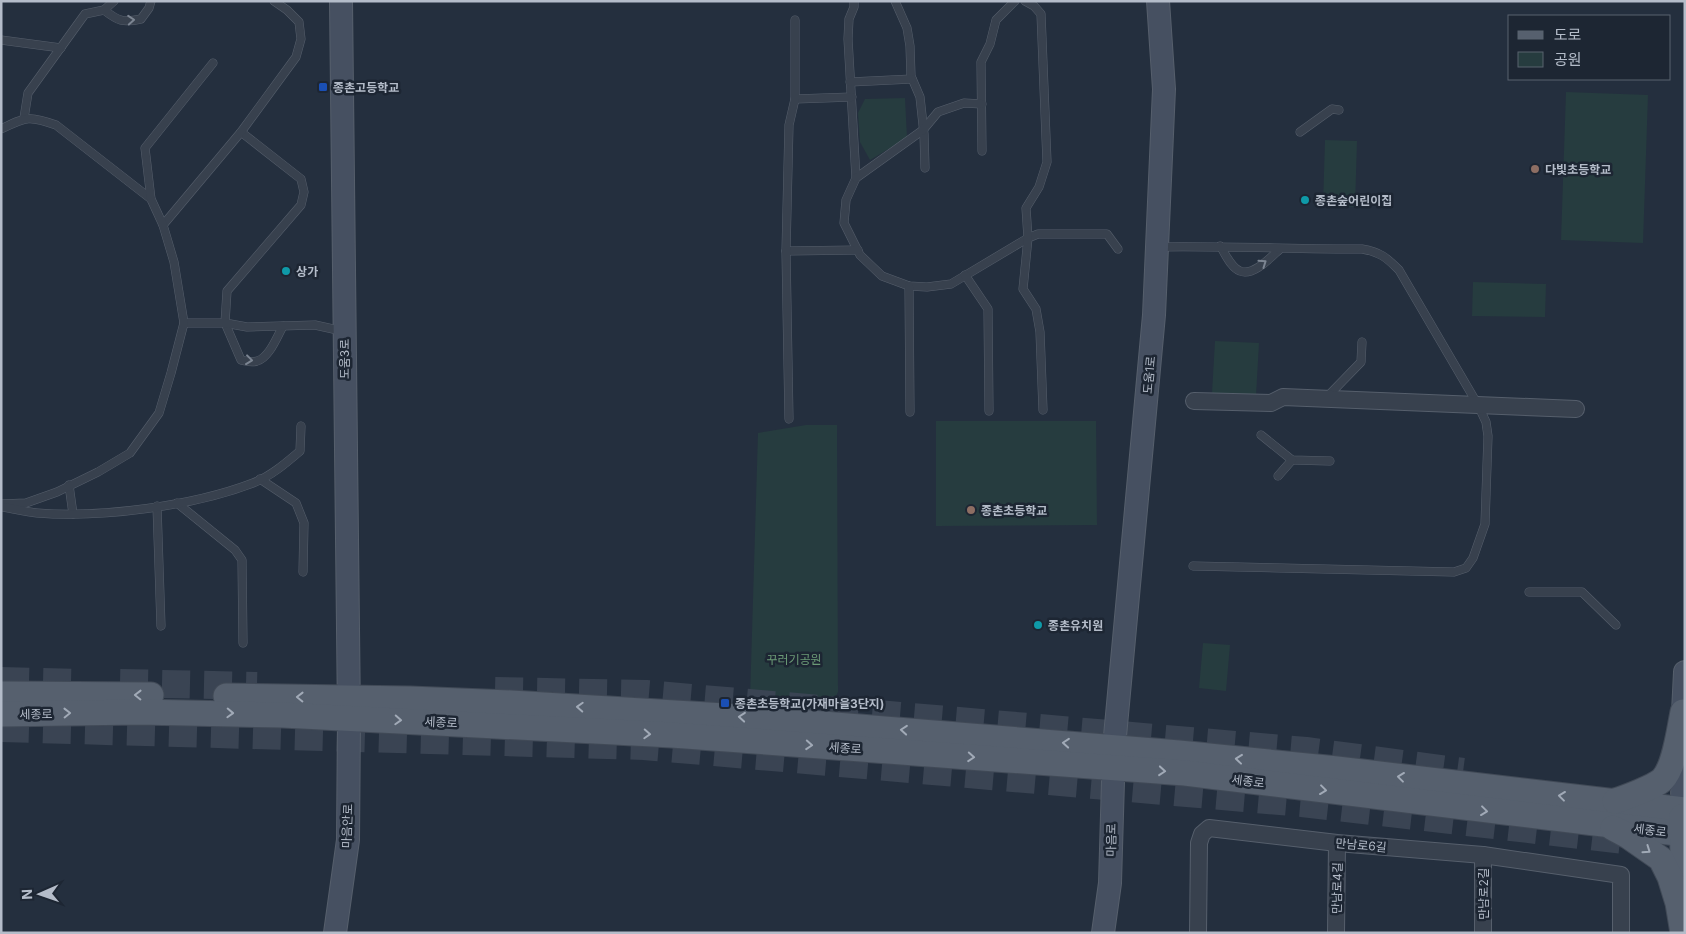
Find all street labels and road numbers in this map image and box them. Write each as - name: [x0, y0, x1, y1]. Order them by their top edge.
- street label: 도움3로: [337, 339, 352, 379]
- street label: 도움1로: [1140, 355, 1158, 395]
- street label: 세종로: [19, 706, 53, 722]
- street label: 세종로: [424, 714, 458, 730]
- street label: 세종로: [828, 739, 862, 757]
- street label: 세종로: [1231, 772, 1265, 790]
- street label: 마음안로: [339, 804, 355, 848]
- street label: 세종로: [1633, 821, 1667, 839]
- street label: 마음로: [1103, 823, 1119, 857]
- street label: 만남로6길: [1335, 835, 1387, 855]
- street label: 만남로4길: [1329, 862, 1345, 914]
- street label: 만남로2길: [1476, 868, 1491, 920]

